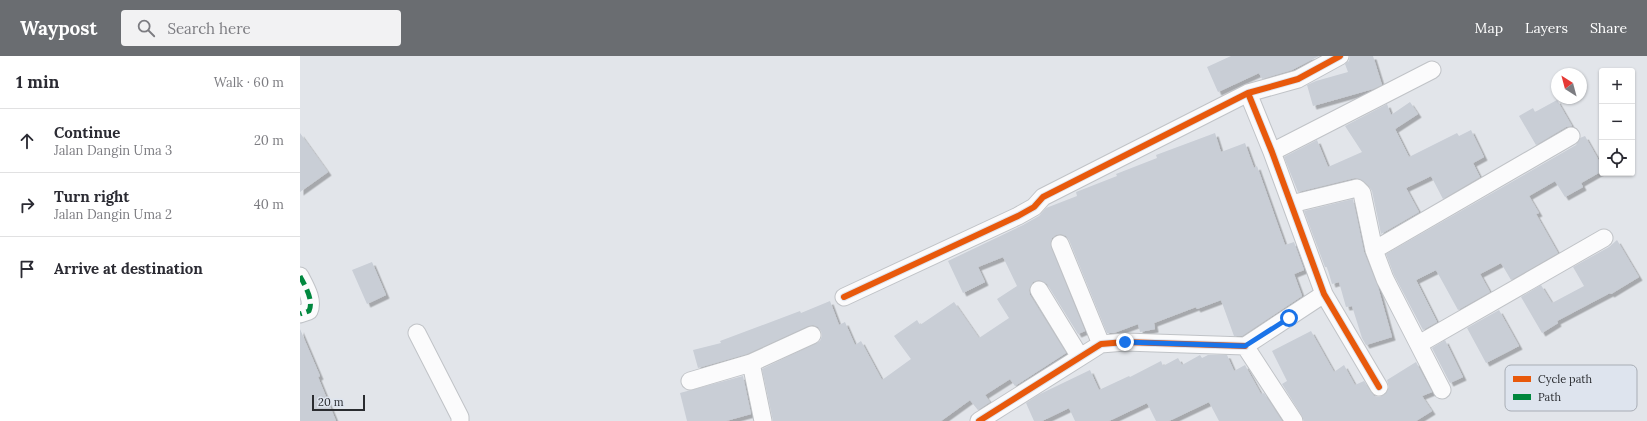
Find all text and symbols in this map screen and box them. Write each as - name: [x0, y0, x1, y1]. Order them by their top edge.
- search box: [121, 10, 401, 46]
- text: Waypost: [20, 16, 97, 40]
- icon: search: [135, 17, 157, 39]
- text: Search here: [167, 19, 251, 38]
- text: Map: [1475, 19, 1503, 37]
- text: Layers: [1525, 19, 1568, 37]
- text: Share: [1590, 19, 1627, 37]
- north arrow: [1551, 68, 1587, 104]
- map controls: [1599, 68, 1635, 176]
- button: +: [1599, 68, 1635, 104]
- text: 1 min: [16, 71, 59, 93]
- text: Walk · 60 m: [214, 74, 284, 91]
- button: −: [1599, 104, 1635, 140]
- text: Continue: [54, 123, 120, 142]
- icon: ahead: [16, 130, 38, 152]
- text: 20 m: [254, 132, 284, 149]
- button: locate: [1599, 140, 1635, 176]
- text: Jalan Dangin Uma 3: [54, 142, 172, 159]
- text: Turn right: [54, 187, 130, 206]
- icon: right: [16, 194, 38, 216]
- text: 40 m: [254, 196, 284, 213]
- text: Jalan Dangin Uma 2: [54, 206, 172, 223]
- icon: arrive: [16, 258, 38, 280]
- text: Arrive at destination: [54, 259, 203, 278]
- route start: [1280, 309, 1298, 327]
- route end: [1116, 333, 1134, 351]
- legend: [1505, 365, 1637, 411]
- text: Cycle path: [1538, 372, 1593, 386]
- text: Path: [1538, 390, 1561, 404]
- scale bar: [312, 393, 365, 412]
- text: 20 m: [318, 395, 343, 409]

